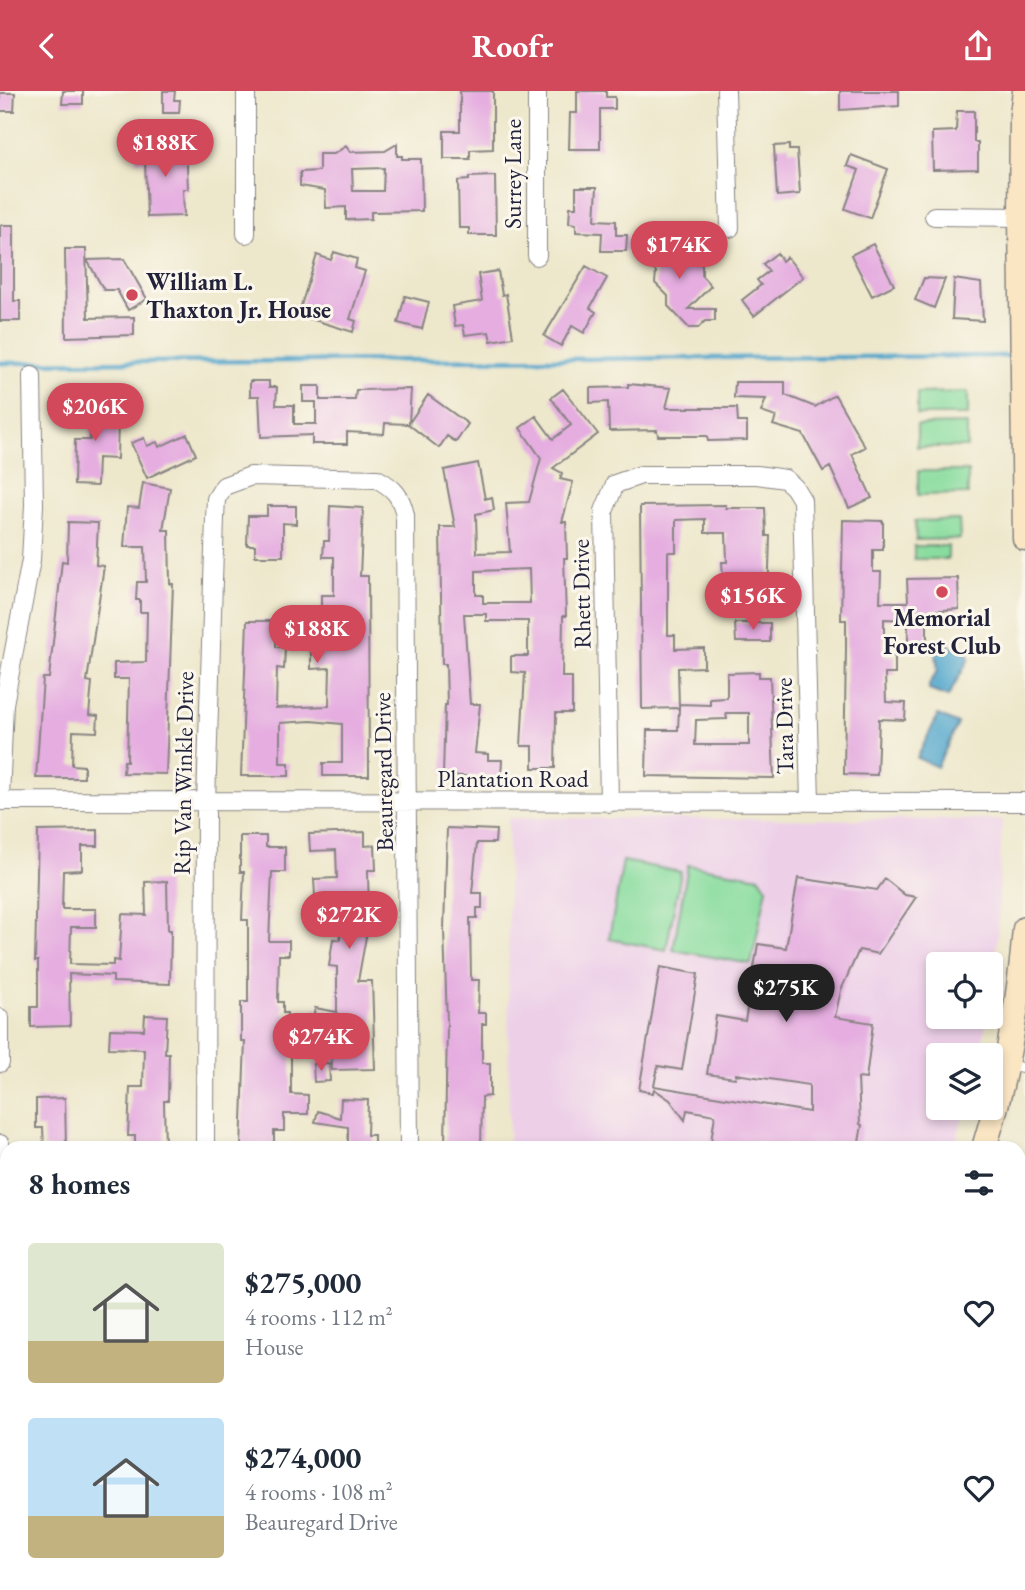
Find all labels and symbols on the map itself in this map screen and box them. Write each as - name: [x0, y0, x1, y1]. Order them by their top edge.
- pin: $188K: [116, 119, 214, 179]
- street label: Surrey Lane: [497, 119, 528, 229]
- pin: $174K: [630, 221, 728, 281]
- place label: William L. Thaxton Jr. House: [146, 266, 331, 325]
- marker: William L. Thaxton Jr. House: [124, 287, 140, 303]
- pin: $206K: [46, 383, 144, 443]
- street label: Rhett Drive: [565, 539, 597, 649]
- pin: $156K: [704, 573, 802, 632]
- marker: Memorial Forest Club: [934, 584, 950, 600]
- place label: Memorial Forest Club: [883, 602, 1001, 661]
- pin: $188K: [268, 605, 366, 665]
- street label: Rip Van Winkle Drive: [166, 671, 200, 875]
- street label: Tara Drive: [768, 677, 800, 775]
- street label: Beauregard Drive: [366, 692, 400, 852]
- street label: Plantation Road: [437, 763, 590, 794]
- pin: $272K: [300, 891, 398, 951]
- pin: $275K: [737, 965, 835, 1024]
- pin: $274K: [272, 1013, 370, 1073]

